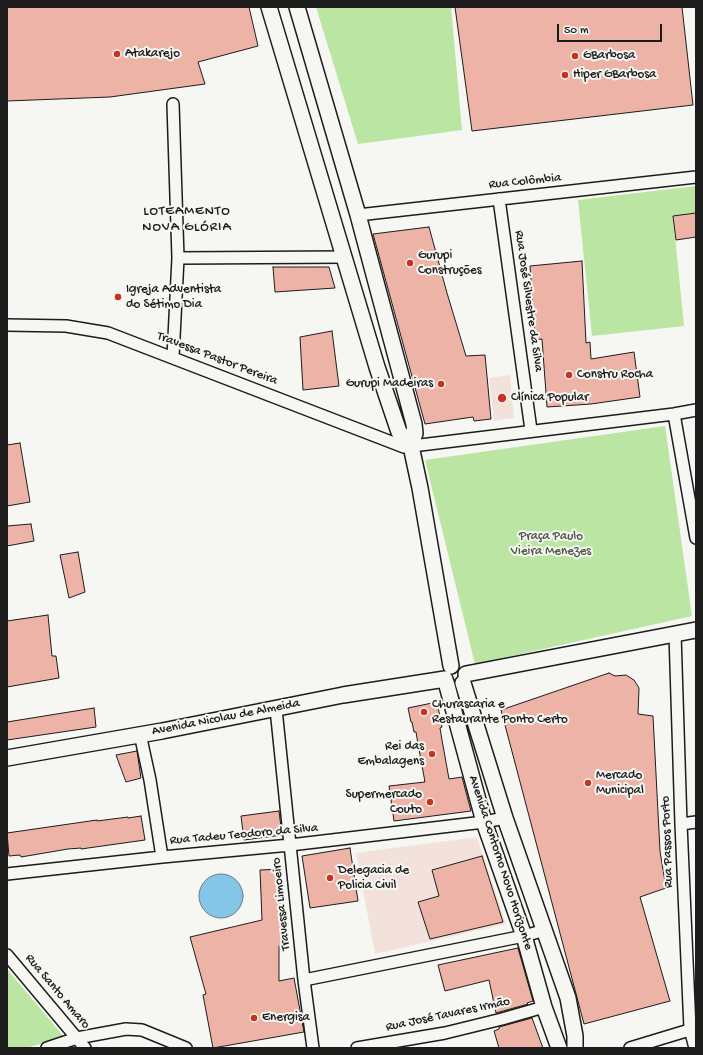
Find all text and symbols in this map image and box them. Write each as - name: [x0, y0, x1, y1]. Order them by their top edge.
- scale bar: [559, 16, 664, 42]
- text: 50 m: [564, 24, 589, 38]
- place label: Atakarejo: [125, 46, 180, 62]
- place label: GBarbosa: [583, 48, 635, 64]
- marker: Atakarejo: [112, 49, 122, 59]
- marker: GBarbosa: [570, 51, 580, 61]
- place label: Hiper GBarbosa: [573, 67, 656, 83]
- marker: Hiper GBarbosa: [560, 70, 570, 80]
- street label: Rua Colômbia: [488, 170, 562, 194]
- district label: LOTEAMENTO NOVA GLÓRIA: [142, 204, 232, 236]
- street label: Rua José Silvestre da Silva: [510, 229, 546, 373]
- place label: Gurupi Construções: [418, 248, 481, 279]
- marker: Gurupi Construções: [405, 258, 415, 268]
- place label: Igreja Adventista do Sétimo Dia: [126, 282, 221, 313]
- marker: Igreja Adventista do Sétimo Dia: [113, 292, 123, 302]
- street label: Travessa Pastor Pereira: [155, 329, 279, 389]
- place label: Constru Rocha: [577, 367, 653, 383]
- marker: Constru Rocha: [564, 370, 574, 380]
- place label: Gurupi Madeiras: [346, 376, 433, 392]
- marker: Gurupi Madeiras: [436, 379, 446, 389]
- place label: Clínica Popular: [511, 390, 589, 406]
- marker: Clínica Popular: [496, 392, 508, 404]
- park label: Praça Paulo Vieira Menezes: [511, 529, 591, 560]
- street label: Avenida Nicolau de Almeida: [151, 696, 301, 740]
- place label: Churascaria e Restaurante Ponto Certo: [432, 697, 568, 728]
- marker: Churascaria e Restaurante Ponto Certo: [419, 707, 429, 717]
- place label: Rei das Embalagens: [357, 739, 424, 770]
- marker: Rei das Embalagens: [427, 749, 437, 759]
- place label: Mercado Municipal: [596, 768, 644, 799]
- street label: Avenida Contorno Novo Horizonte: [464, 774, 536, 952]
- marker: Mercado Municipal: [583, 778, 593, 788]
- place label: Supermercado Couto: [346, 787, 422, 818]
- street label: Rua Passos Porto: [659, 796, 677, 888]
- marker: Supermercado Couto: [425, 797, 435, 807]
- street label: Rua Tadeu Teodoro da Silva: [169, 821, 319, 849]
- street label: Travessa Limoeiro: [269, 857, 295, 951]
- place label: Delegacia de Policia Civil: [338, 863, 409, 894]
- marker: Delegacia de Policia Civil: [325, 873, 335, 883]
- street label: Rua Santo Amaro: [21, 951, 93, 1033]
- street label: Rua José Tavares Irmão: [384, 994, 512, 1036]
- place label: Energisa: [262, 1010, 310, 1026]
- marker: Energisa: [249, 1013, 259, 1023]

